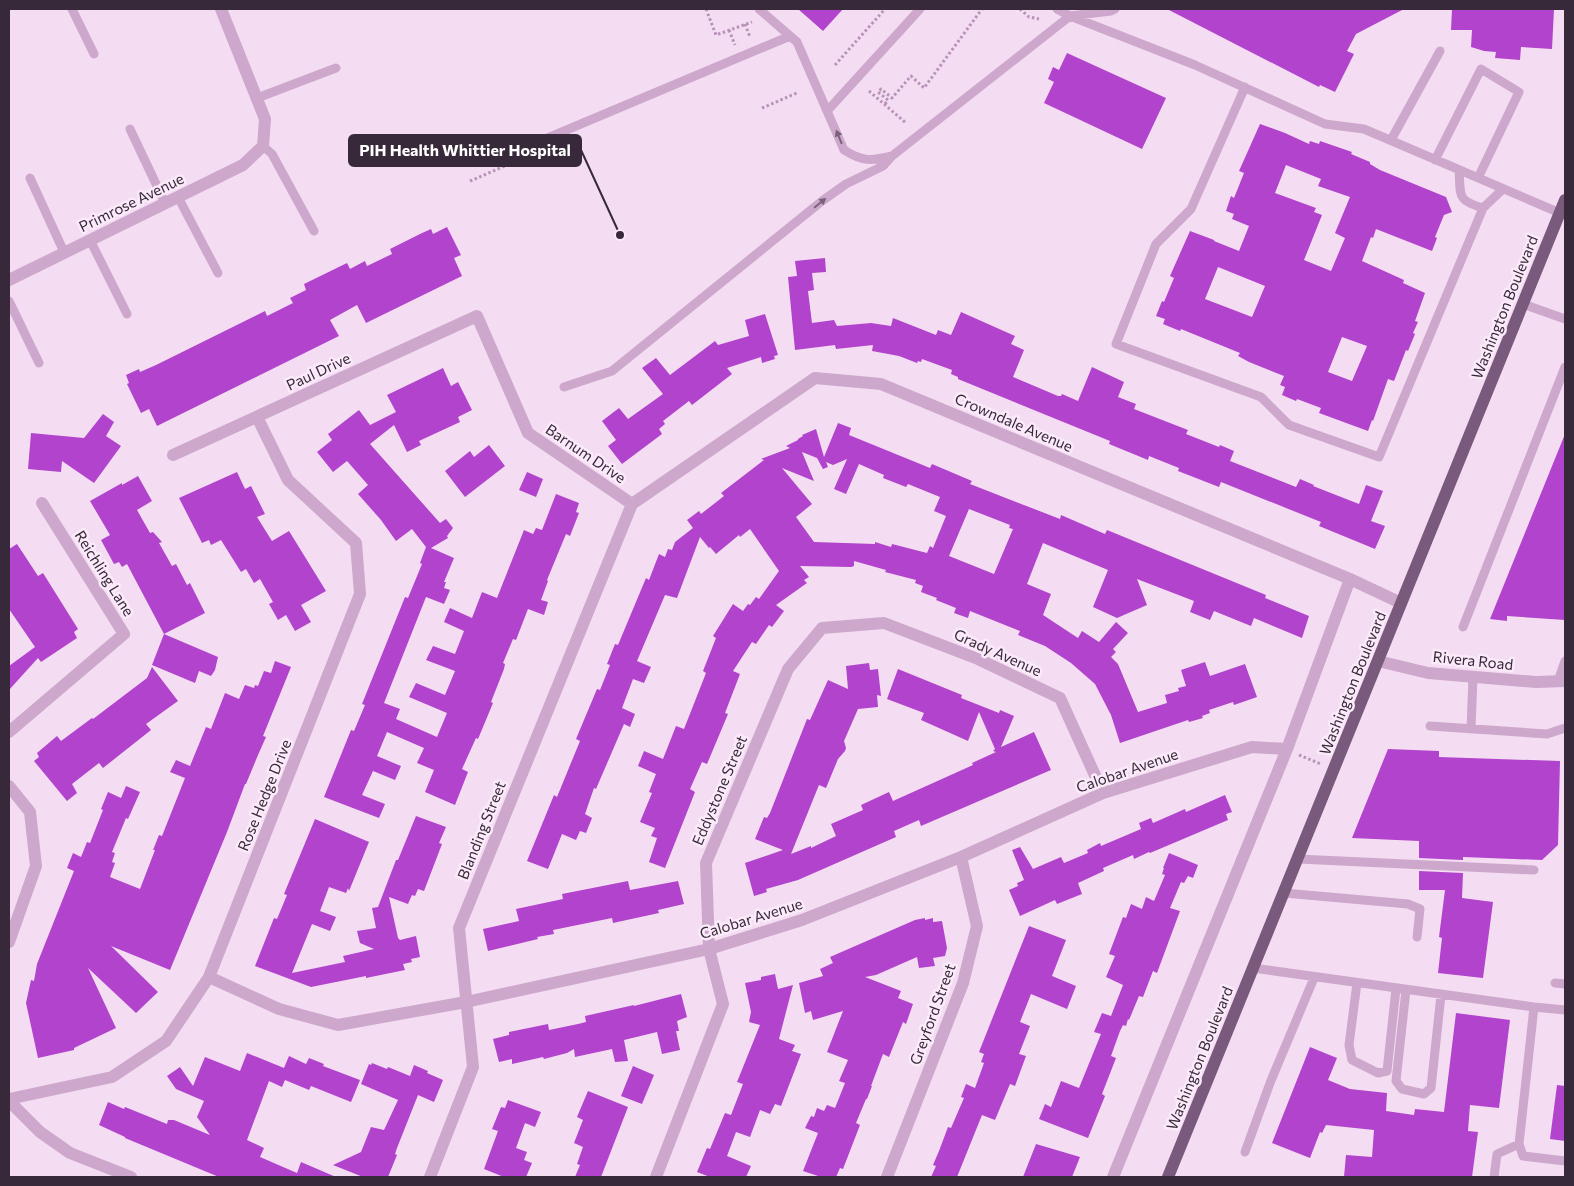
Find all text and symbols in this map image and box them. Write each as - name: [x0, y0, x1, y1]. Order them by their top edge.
- one-way arrow: [835, 130, 842, 145]
- callout: PIH Health Whittier Hospital: [349, 135, 581, 166]
- text: PIH Health Whittier Hospital: [359, 140, 571, 159]
- street label: Primrose Avenue: [76, 169, 186, 235]
- one-way arrow: [814, 198, 827, 209]
- street label: Washington Boulevard: [1467, 233, 1541, 381]
- street label: Paul Drive: [283, 348, 353, 394]
- street label: Crowndale Avenue: [952, 389, 1076, 455]
- street label: Barnum Drive: [543, 420, 630, 486]
- street label: Reichling Lane: [72, 527, 139, 619]
- street label: Washington Boulevard: [1315, 609, 1389, 757]
- street label: Grady Avenue: [951, 625, 1045, 679]
- street label: Rivera Road: [1432, 647, 1514, 673]
- street label: Eddystone Street: [688, 732, 750, 848]
- street label: Rose Hedge Drive: [233, 736, 295, 853]
- street label: Calobar Avenue: [1074, 744, 1180, 796]
- street label: Blanding Street: [453, 778, 509, 882]
- street label: Calobar Avenue: [697, 894, 805, 942]
- street label: Greyford Street: [905, 961, 959, 1067]
- street label: Washington Boulevard: [1162, 984, 1236, 1132]

